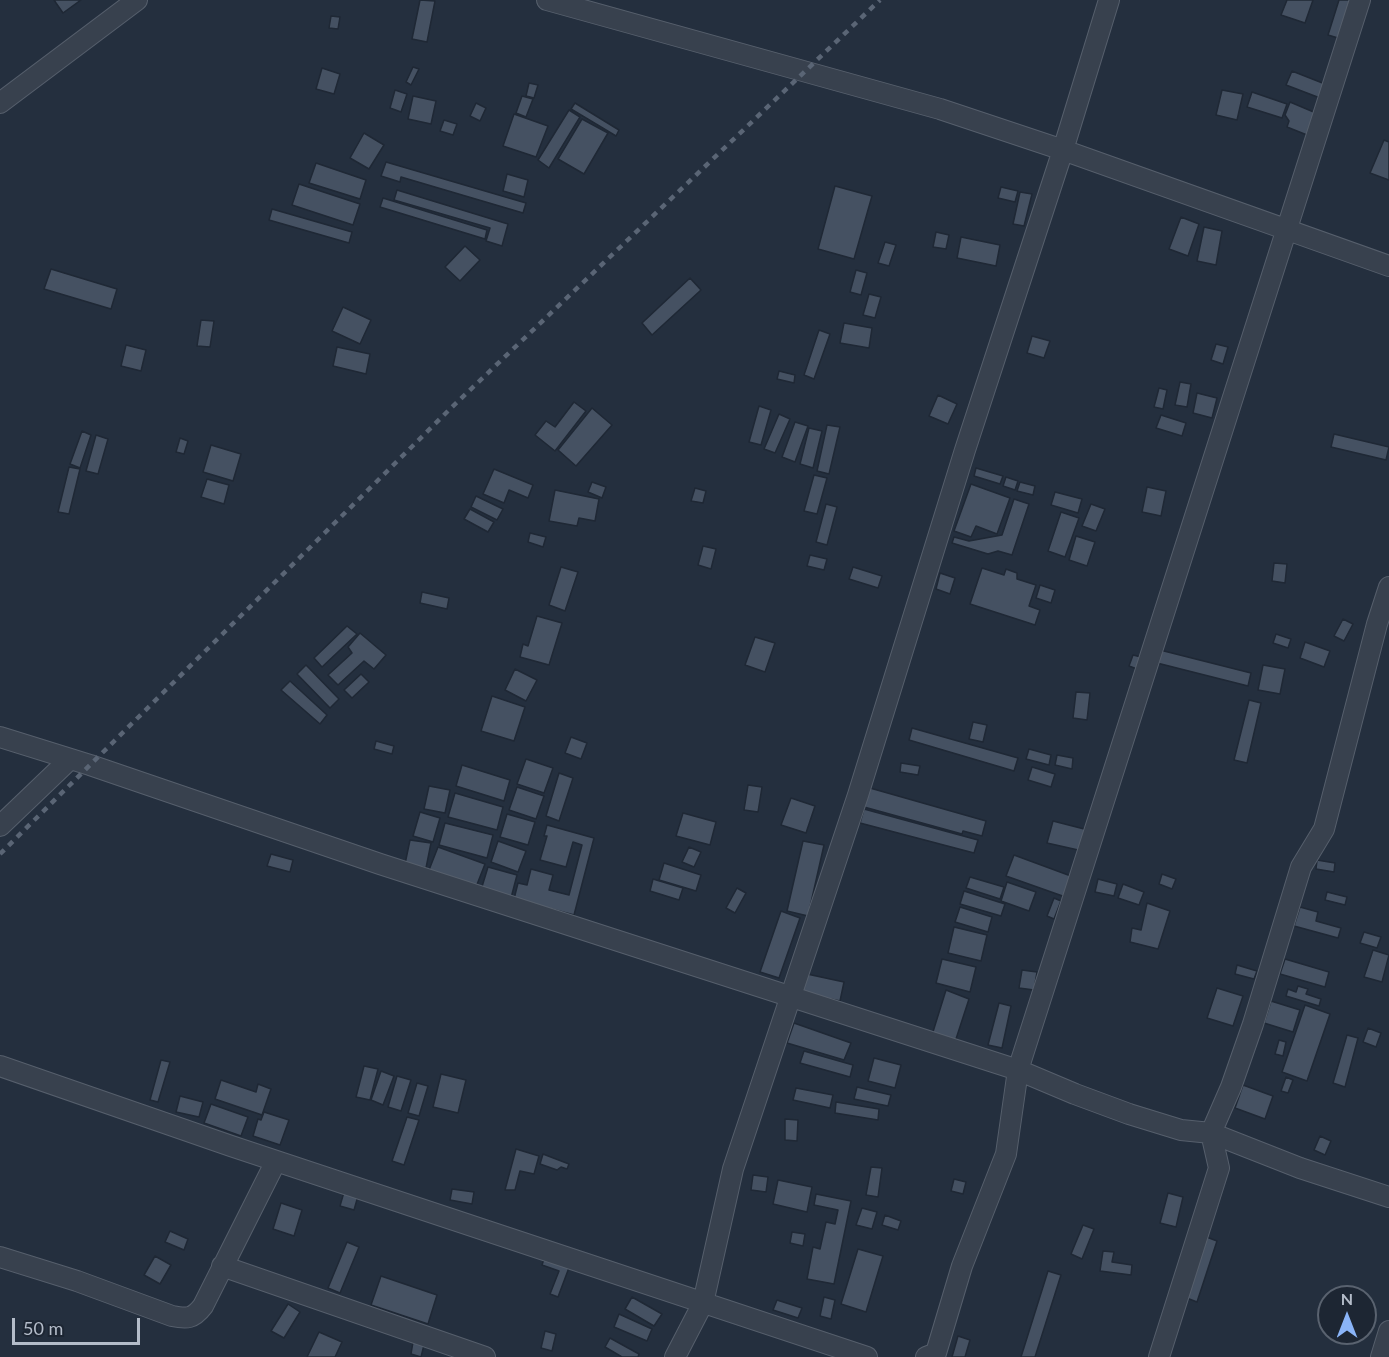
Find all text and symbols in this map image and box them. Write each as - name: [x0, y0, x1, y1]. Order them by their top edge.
- north arrow: [1317, 1285, 1377, 1345]
- text: N: [1341, 1289, 1353, 1308]
- scale bar: [15, 1306, 142, 1344]
- text: 50 m: [23, 1317, 63, 1339]

